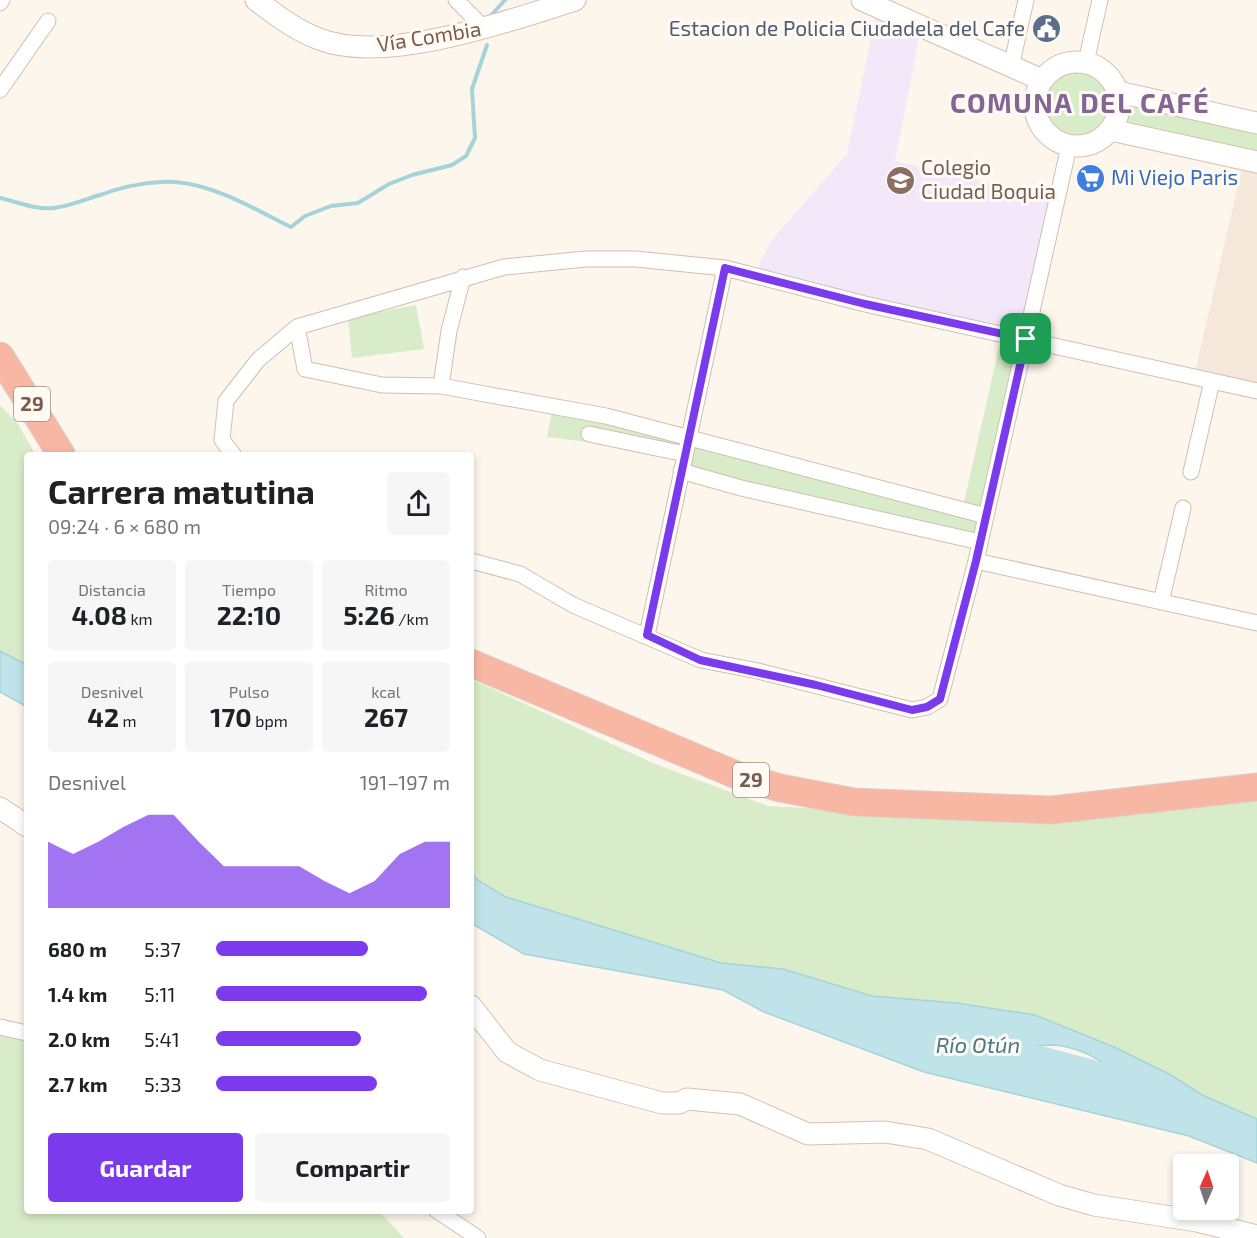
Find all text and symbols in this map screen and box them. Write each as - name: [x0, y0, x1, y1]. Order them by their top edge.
- public building icon: Estacion de Policia Ciudadela del Cafe: [1030, 13, 1062, 45]
- street label: Vía Combia: [375, 15, 483, 56]
- place label: Estacion de Policia Ciudadela del Cafe: [669, 15, 1025, 40]
- district label: COMUNA DEL CAFÉ: [950, 86, 1210, 118]
- place label: Colegio Ciudad Boquia: [921, 154, 1056, 203]
- supermarket icon: Mi Viejo Paris: [1074, 162, 1106, 194]
- school or university icon: Colegio Ciudad Boquia: [884, 164, 916, 196]
- place label: Mi Viejo Paris: [1111, 164, 1238, 190]
- pin: [1000, 313, 1051, 364]
- icon: arrive: [1009, 322, 1042, 355]
- road number: 29: [14, 387, 50, 421]
- text: Carrera matutina: [48, 471, 315, 511]
- button: share: [387, 472, 450, 535]
- text: 09:24 · 6 × 680 m: [48, 514, 201, 538]
- text: Distancia: [78, 580, 146, 599]
- text: Tiempo: [222, 580, 276, 599]
- text: Ritmo: [364, 580, 408, 599]
- text: 4.08: [71, 599, 127, 630]
- text: 22:10: [217, 599, 281, 630]
- text: 5:26: [343, 599, 395, 630]
- text: km: [127, 609, 153, 628]
- text: /km: [395, 609, 429, 628]
- text: Desnivel: [81, 682, 143, 701]
- text: Pulso: [229, 682, 269, 701]
- text: kcal: [371, 682, 401, 701]
- text: 42: [87, 701, 119, 732]
- text: 170: [210, 701, 252, 732]
- text: 267: [364, 701, 408, 732]
- text: m: [119, 711, 137, 730]
- text: bpm: [252, 711, 288, 730]
- road number: 29: [733, 763, 769, 797]
- text: Desnivel: [48, 770, 126, 794]
- text: 191–197 m: [360, 770, 450, 794]
- text: 680 m: [48, 937, 107, 961]
- text: 5:37: [144, 937, 181, 961]
- text: 1.4 km: [48, 982, 107, 1006]
- text: 5:11: [144, 982, 175, 1006]
- text: 2.0 km: [48, 1027, 110, 1051]
- text: 5:41: [144, 1027, 180, 1051]
- water label: Río Otún: [936, 1031, 1020, 1057]
- text: 2.7 km: [48, 1072, 108, 1096]
- text: 5:33: [144, 1072, 182, 1096]
- button: Guardar: [48, 1133, 243, 1202]
- button: Compartir: [255, 1133, 450, 1202]
- north arrow: [1173, 1154, 1239, 1220]
- map controls: [1173, 1154, 1239, 1220]

